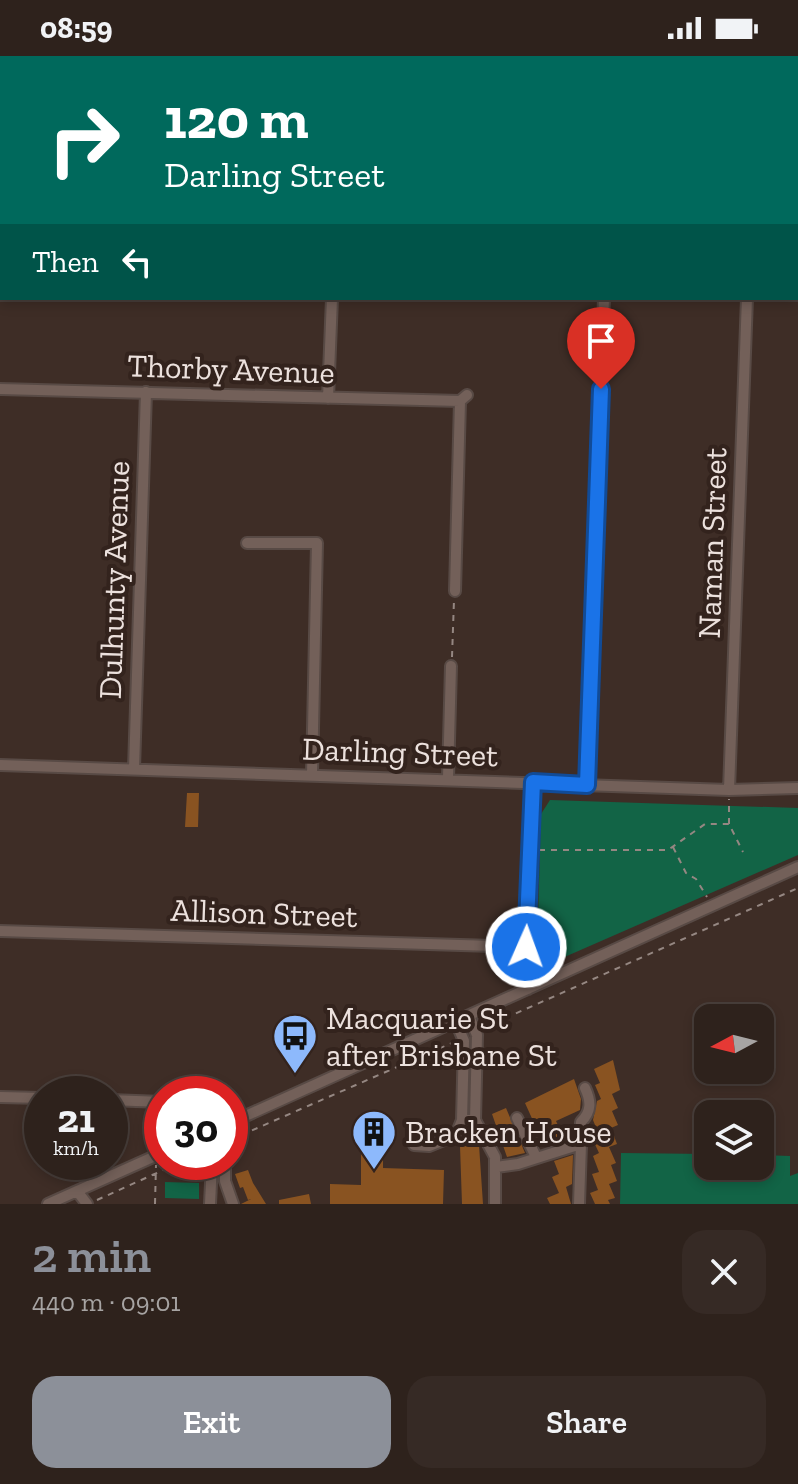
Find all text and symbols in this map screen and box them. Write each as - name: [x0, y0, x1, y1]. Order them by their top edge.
- text: 08:59: [40, 10, 113, 46]
- text: 120 m: [164, 85, 308, 152]
- icon: right: [32, 88, 136, 192]
- text: Darling Street: [164, 153, 385, 196]
- icon: left: [115, 240, 159, 284]
- text: Then: [32, 244, 99, 280]
- pin: [567, 307, 635, 389]
- icon: arrive: [579, 319, 623, 363]
- street label: Thorby Avenue: [127, 346, 335, 392]
- street label: Naman Street: [690, 447, 734, 639]
- street label: Dulhunty Avenue: [91, 460, 137, 700]
- street label: Darling Street: [301, 730, 499, 774]
- street label: Allison Street: [170, 891, 358, 935]
- position arrow: [484, 905, 568, 989]
- place label: Macquarie St after Brisbane St: [326, 999, 557, 1074]
- north arrow: [694, 1004, 774, 1084]
- map controls: [694, 1004, 774, 1180]
- bus stop icon: Macquarie St after Brisbane St: [271, 1012, 319, 1075]
- speed limit sign: 30: [144, 1076, 248, 1180]
- text: 21: [57, 1094, 95, 1142]
- button: layers: [694, 1100, 774, 1180]
- building icon: Bracken House: [350, 1108, 398, 1171]
- place label: Bracken House: [405, 1113, 612, 1151]
- text: km/h: [53, 1136, 99, 1160]
- text: 2 min: [32, 1227, 151, 1284]
- button: close: [682, 1230, 766, 1314]
- text: 440 m · 09:01: [32, 1286, 180, 1318]
- button: Exit: [32, 1376, 391, 1468]
- button: Share: [407, 1376, 766, 1468]

